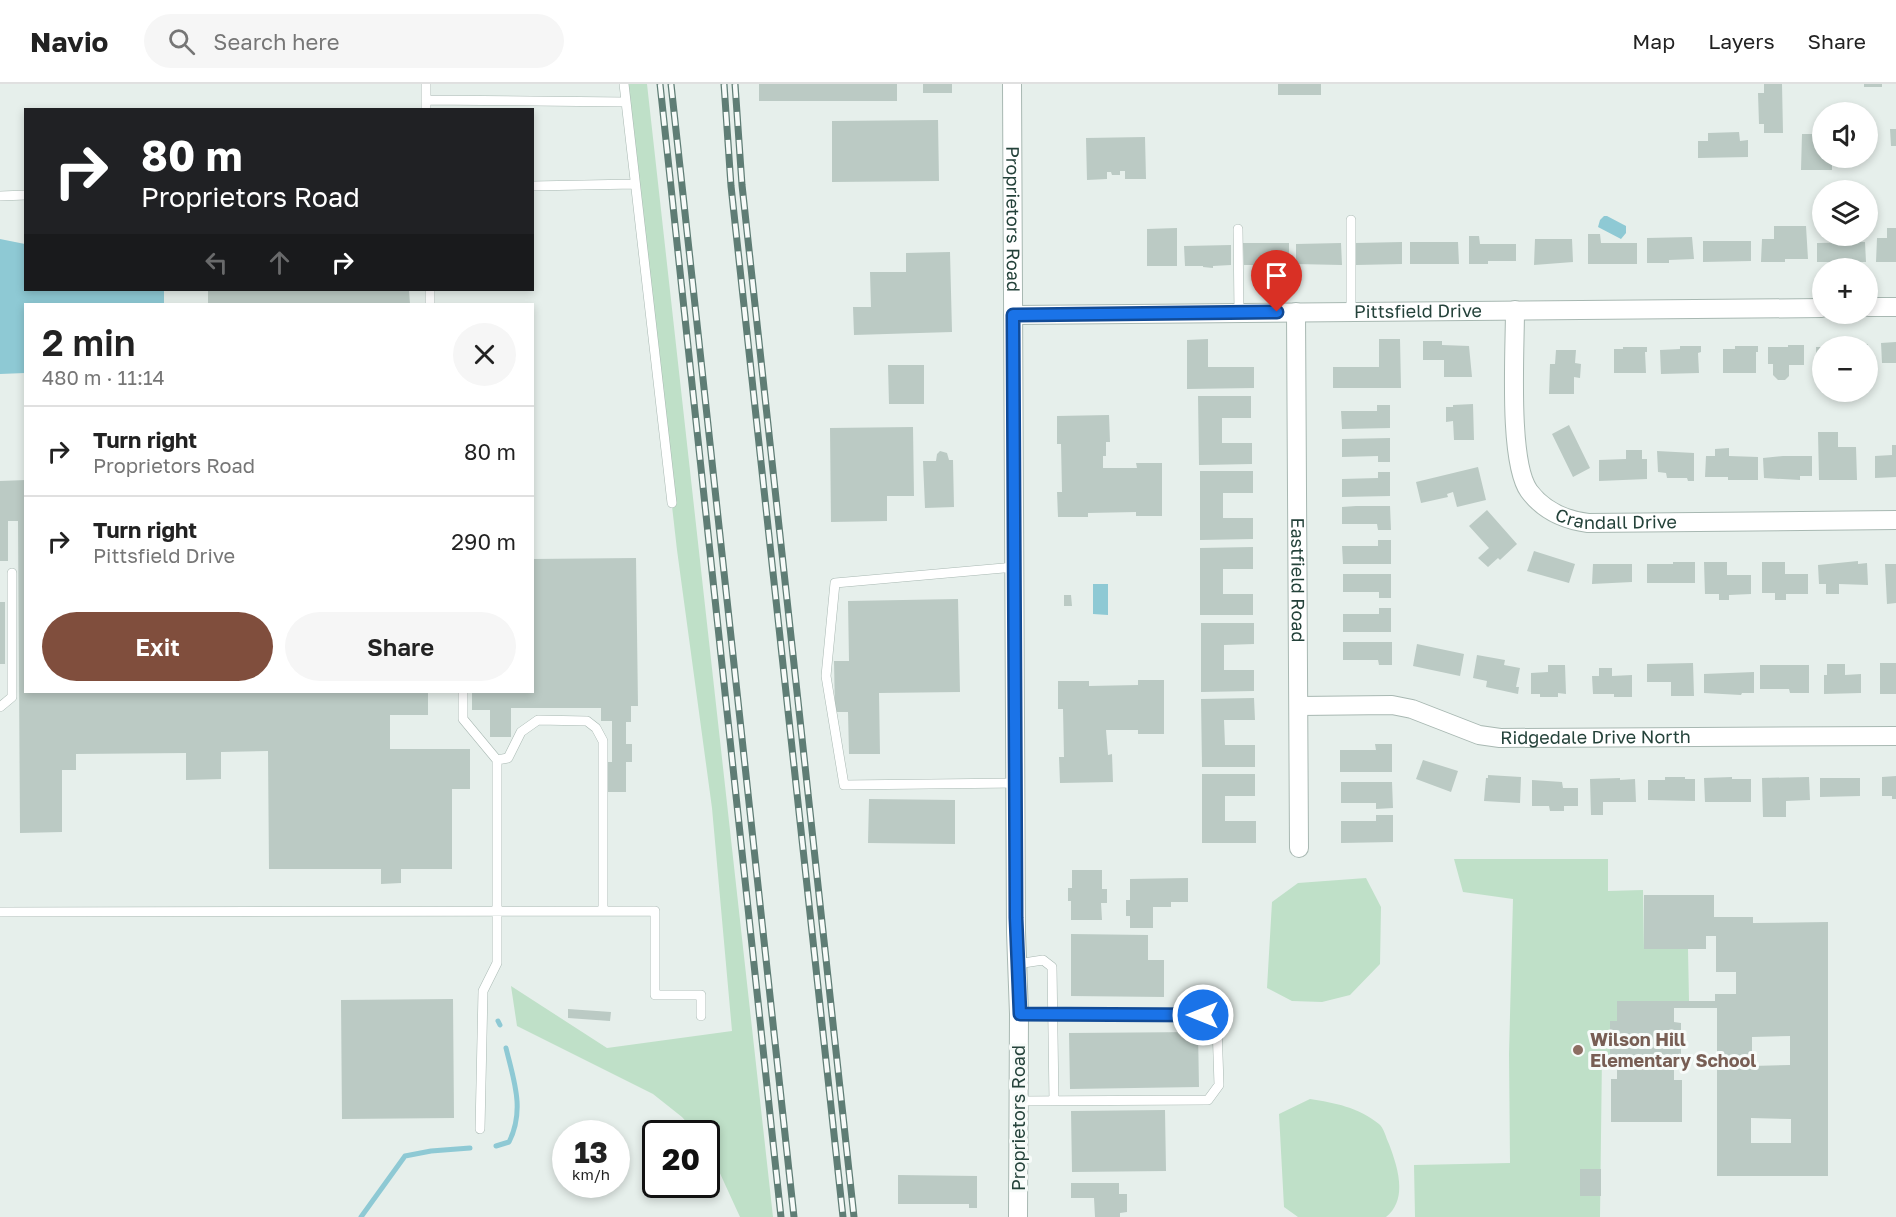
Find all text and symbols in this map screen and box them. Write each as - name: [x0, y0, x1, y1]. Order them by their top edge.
- search box: [144, 14, 564, 68]
- text: Navio: [30, 25, 108, 58]
- icon: search: [165, 25, 198, 58]
- text: Search here: [213, 28, 339, 55]
- text: Map: [1632, 28, 1675, 54]
- text: Layers: [1708, 28, 1775, 54]
- text: Share: [1808, 28, 1866, 54]
- map controls: [1812, 102, 1878, 402]
- button: sound: [1812, 102, 1878, 168]
- text: 80 m: [141, 130, 242, 180]
- icon: right: [42, 132, 120, 210]
- street label: Proprietors Road: [1002, 146, 1025, 292]
- button: layers: [1812, 180, 1878, 246]
- text: Proprietors Road: [141, 181, 360, 213]
- icon: left: [200, 246, 233, 279]
- icon: ahead: [263, 246, 296, 279]
- icon: right: [326, 246, 359, 279]
- pin: [1251, 250, 1302, 312]
- button: +: [1812, 258, 1878, 324]
- icon: arrive: [1260, 259, 1293, 292]
- street label: Pittsfield Drive: [1354, 299, 1482, 322]
- text: 2 min: [42, 321, 136, 364]
- button: close: [453, 323, 516, 386]
- button: −: [1812, 336, 1878, 402]
- text: 480 m · 11:14: [42, 365, 165, 389]
- text: Turn right: [93, 426, 197, 453]
- icon: right: [42, 435, 75, 468]
- text: 80 m: [464, 438, 516, 465]
- text: Proprietors Road: [93, 453, 255, 477]
- street label: Crandall Drive: [1552, 503, 1677, 533]
- text: Turn right: [93, 516, 197, 543]
- street label: Eastfield Road: [1287, 517, 1310, 642]
- icon: right: [42, 525, 75, 558]
- text: 290 m: [451, 528, 516, 555]
- text: Pittsfield Drive: [93, 543, 235, 567]
- button: Exit: [42, 612, 273, 681]
- button: Share: [285, 612, 516, 681]
- street label: Ridgedale Drive North: [1500, 725, 1691, 748]
- position arrow: [1171, 983, 1235, 1047]
- place label: Wilson Hill Elementary School: [1590, 1028, 1756, 1071]
- marker: Wilson Hill Elementary School: [1571, 1043, 1585, 1057]
- street label: Proprietors Road: [1007, 1045, 1029, 1191]
- speed limit sign: 20: [642, 1120, 720, 1198]
- text: 13: [574, 1134, 608, 1170]
- text: km/h: [572, 1165, 610, 1183]

